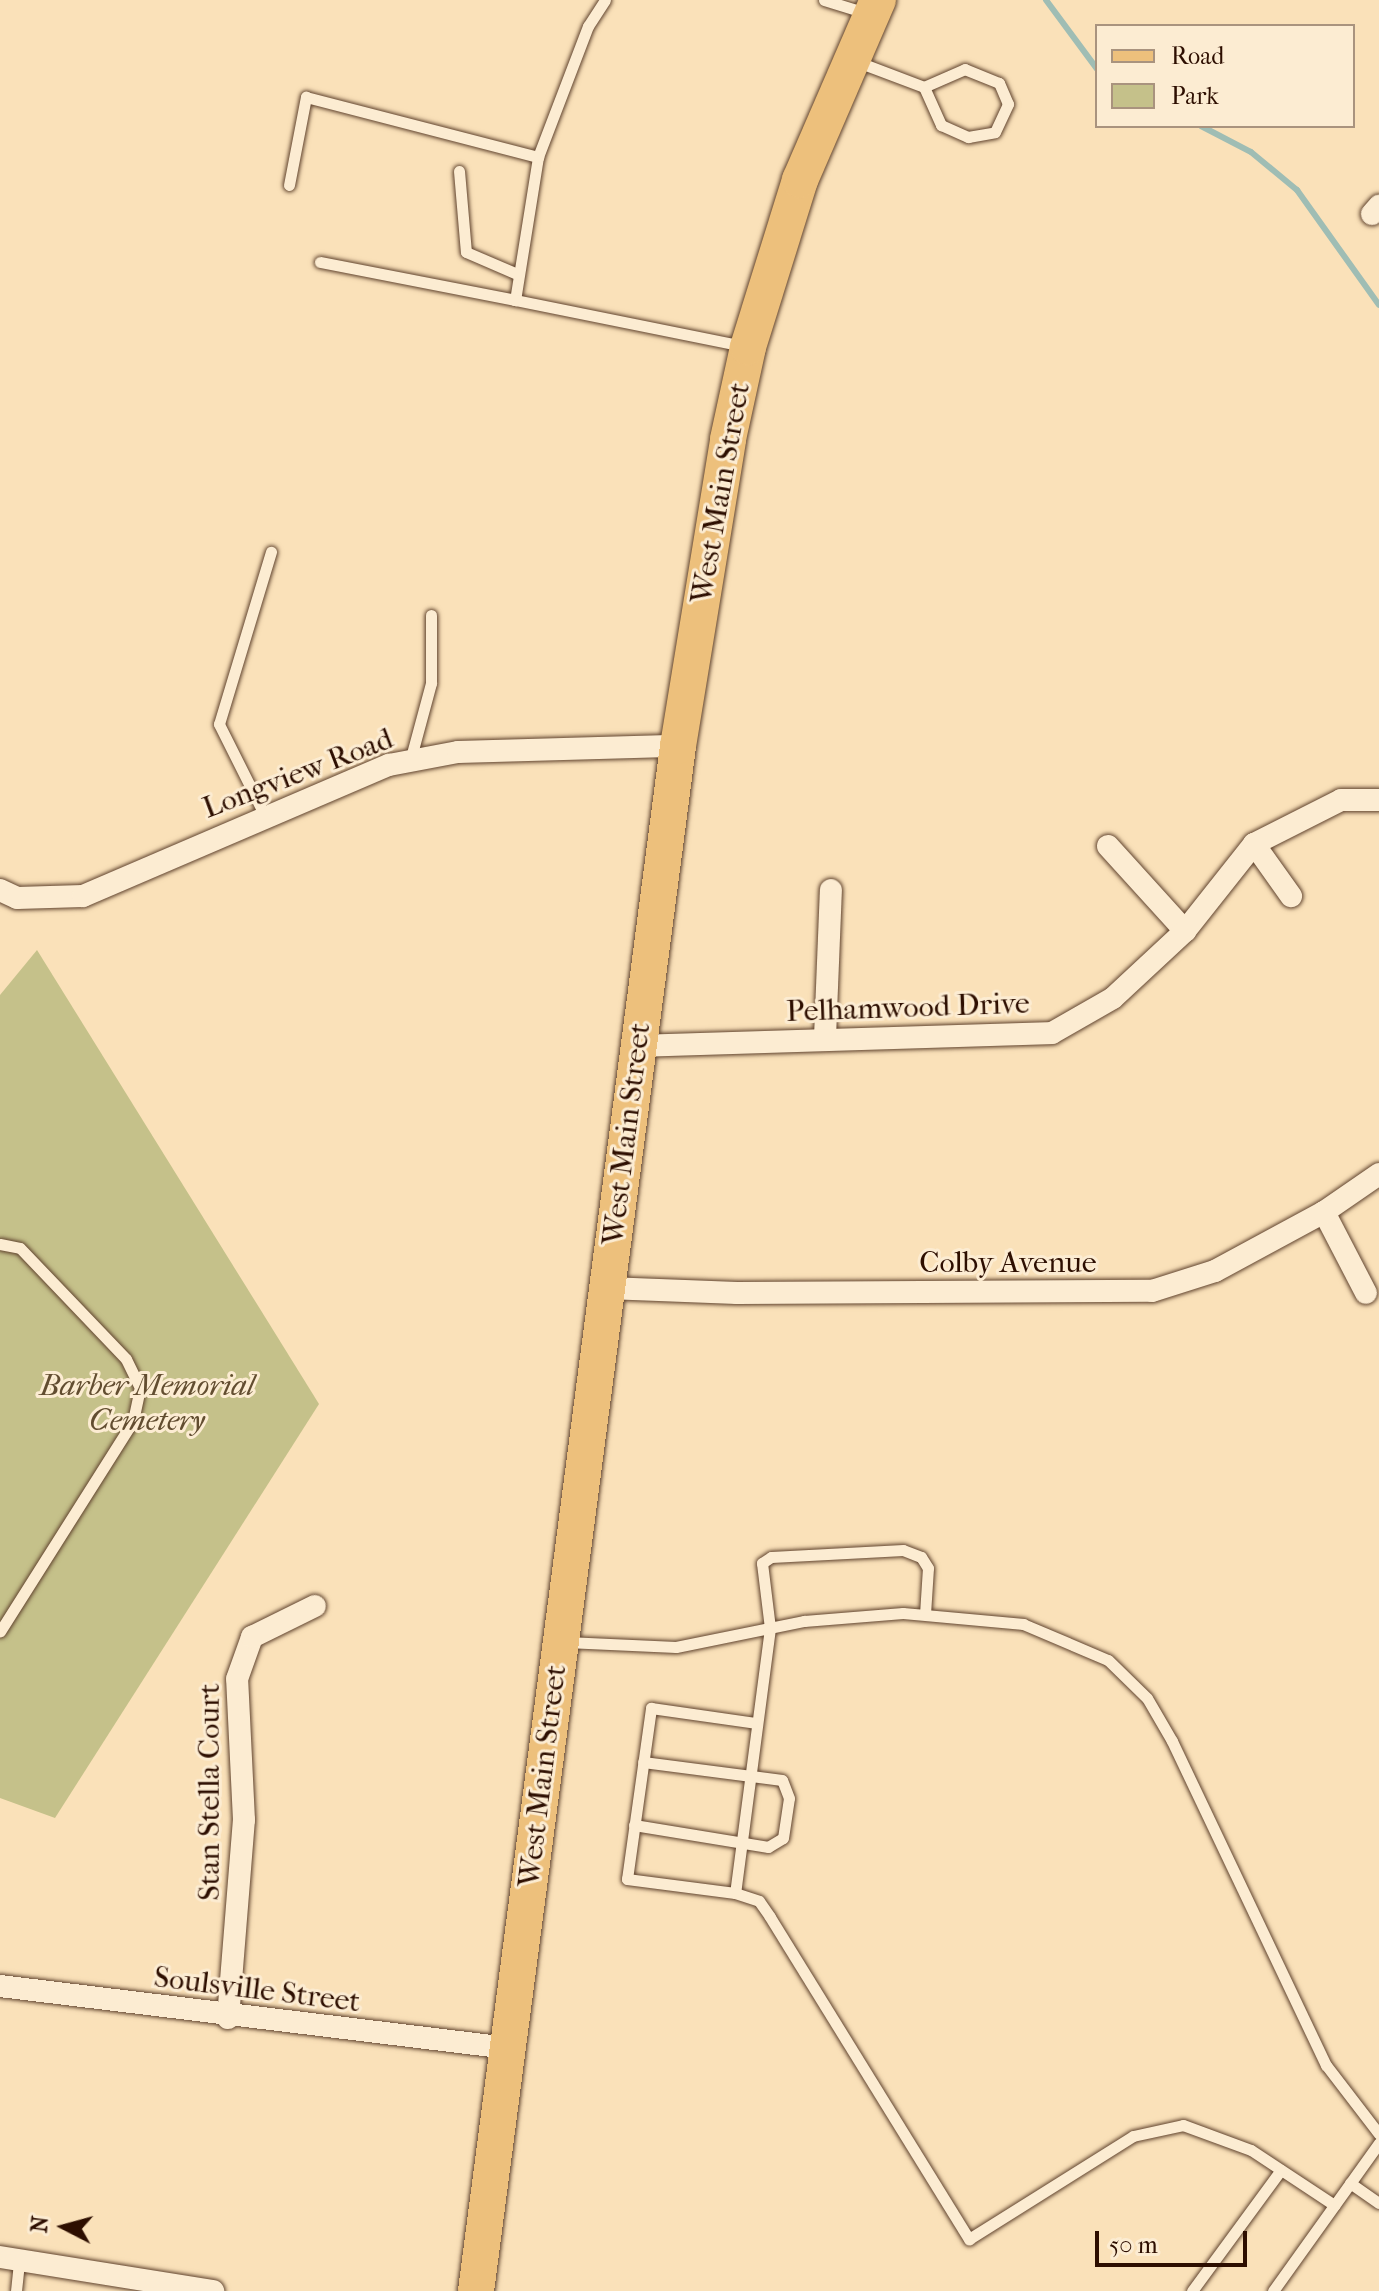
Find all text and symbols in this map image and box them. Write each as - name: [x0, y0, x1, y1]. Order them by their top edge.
- legend: [1095, 24, 1355, 128]
- text: Road: [1171, 42, 1224, 70]
- text: Park: [1171, 82, 1219, 110]
- street label: West Main Street: [684, 380, 758, 606]
- street label: Longview Road: [198, 721, 398, 827]
- street label: Pelhamwood Drive: [786, 986, 1030, 1030]
- street label: West Main Street: [596, 1021, 658, 1247]
- street label: Colby Avenue: [919, 1245, 1097, 1281]
- park label: Barber Memorial Cemetery: [40, 1368, 254, 1438]
- street label: West Main Street: [512, 1663, 574, 1889]
- street label: Stan Stella Court: [192, 1683, 228, 1901]
- street label: Soulsville Street: [152, 1959, 362, 2021]
- north arrow: [24, 2187, 104, 2267]
- text: N: [26, 2215, 54, 2234]
- scale bar: [1099, 2215, 1251, 2265]
- text: 50 m: [1109, 2231, 1158, 2259]

